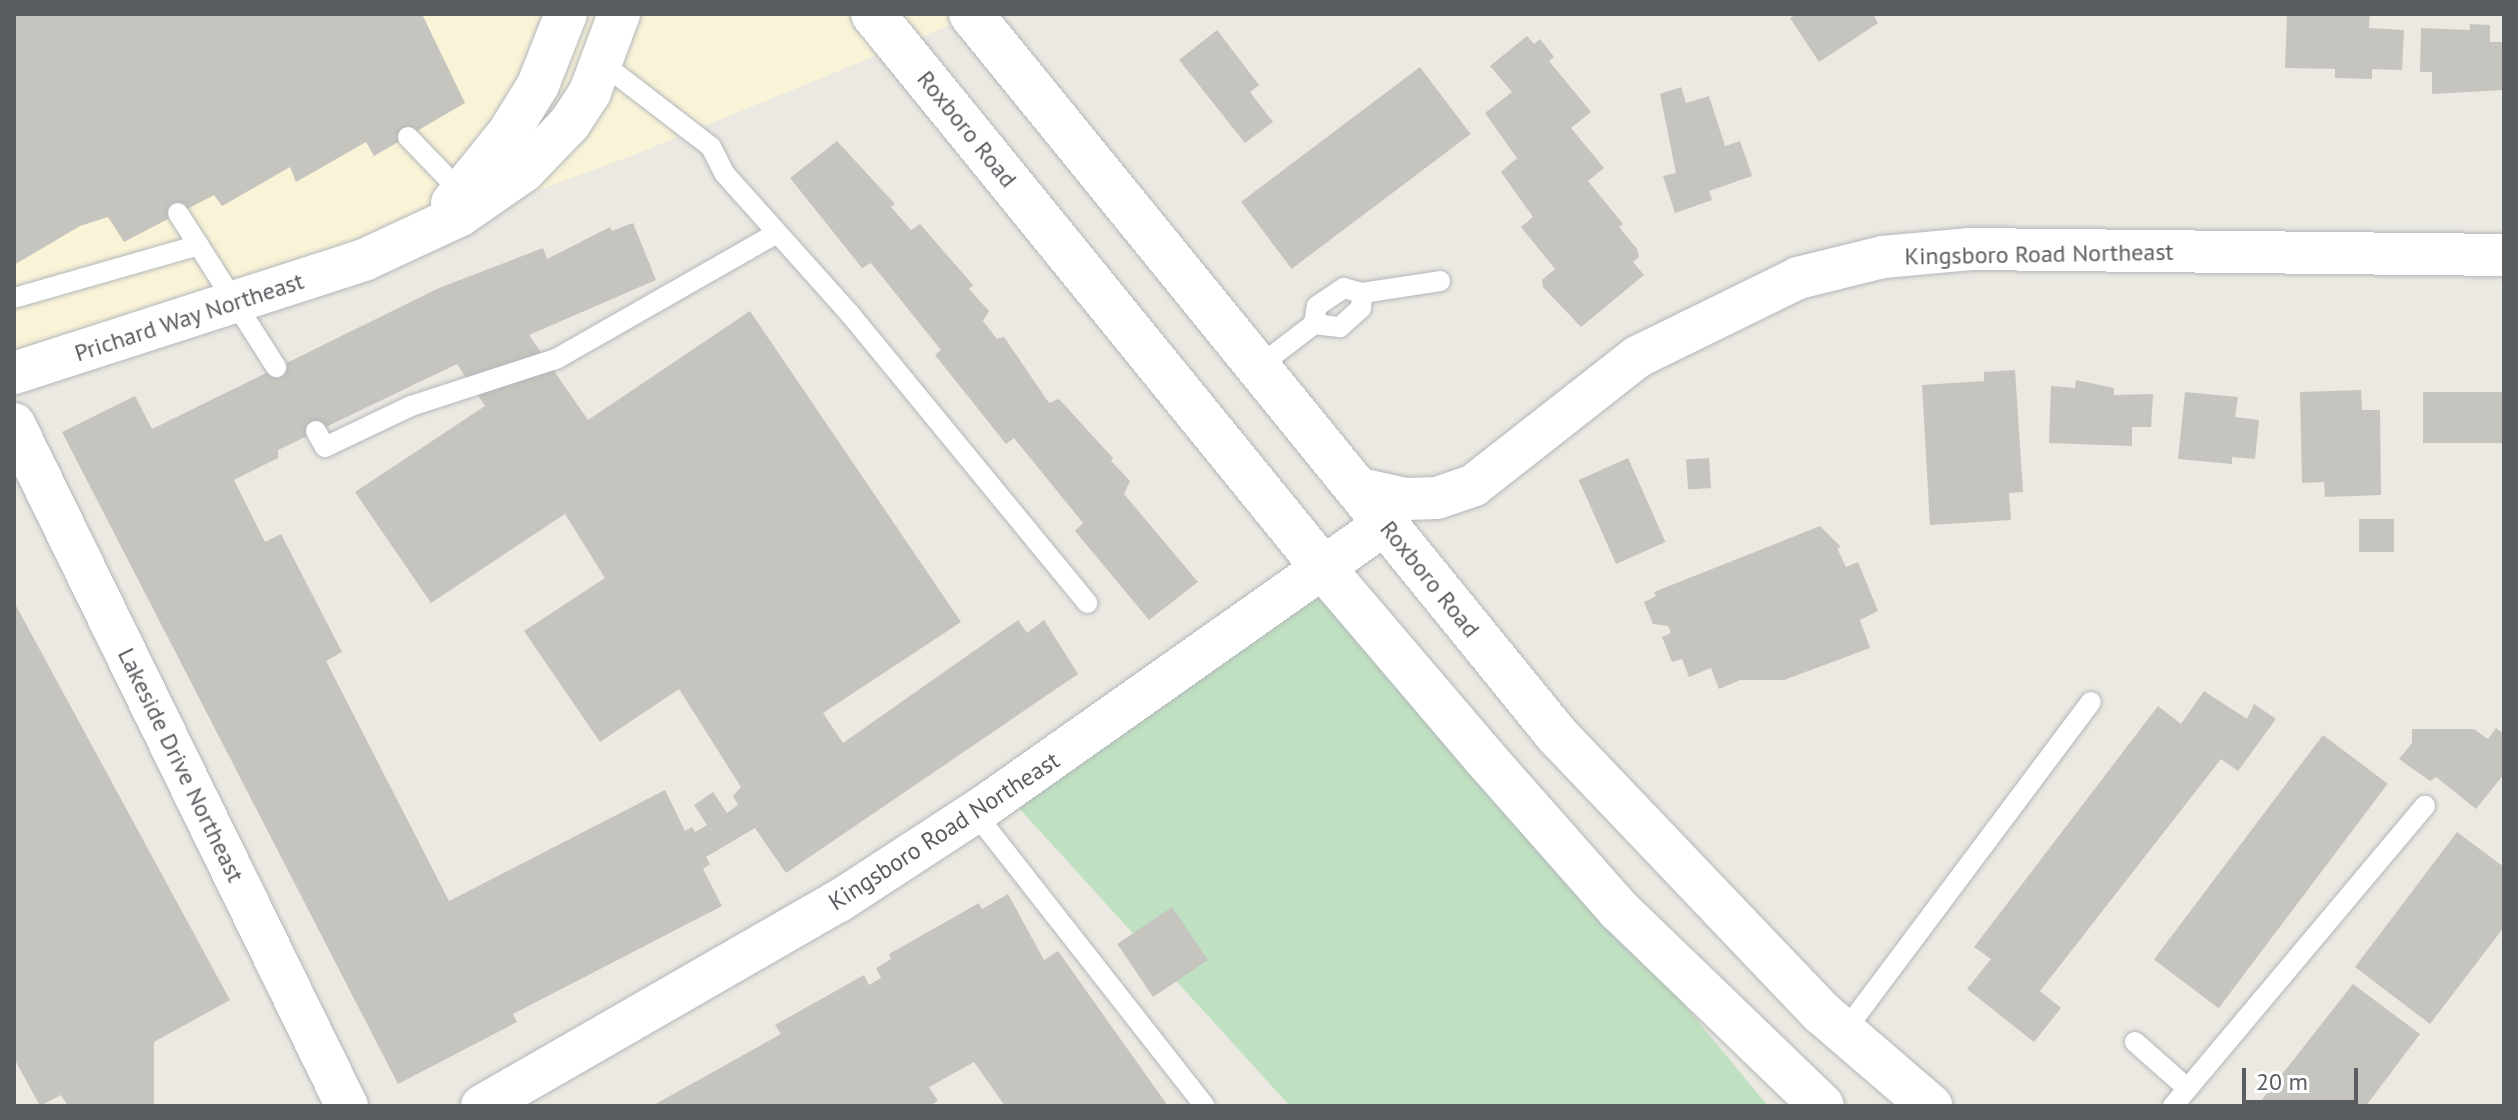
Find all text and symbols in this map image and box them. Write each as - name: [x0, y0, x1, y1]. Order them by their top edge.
- street label: Roxboro Road: [911, 65, 1023, 193]
- street label: Kingsboro Road Northeast: [1904, 237, 2174, 271]
- street label: Prichard Way Northeast: [70, 266, 308, 368]
- street label: Roxboro Road: [1374, 515, 1486, 643]
- street label: Lakeside Drive Northeast: [112, 643, 250, 887]
- street label: Kingsboro Road Northeast: [823, 746, 1065, 916]
- scale bar: [2246, 1052, 2362, 1102]
- text: 20 m: [2256, 1066, 2308, 1097]

